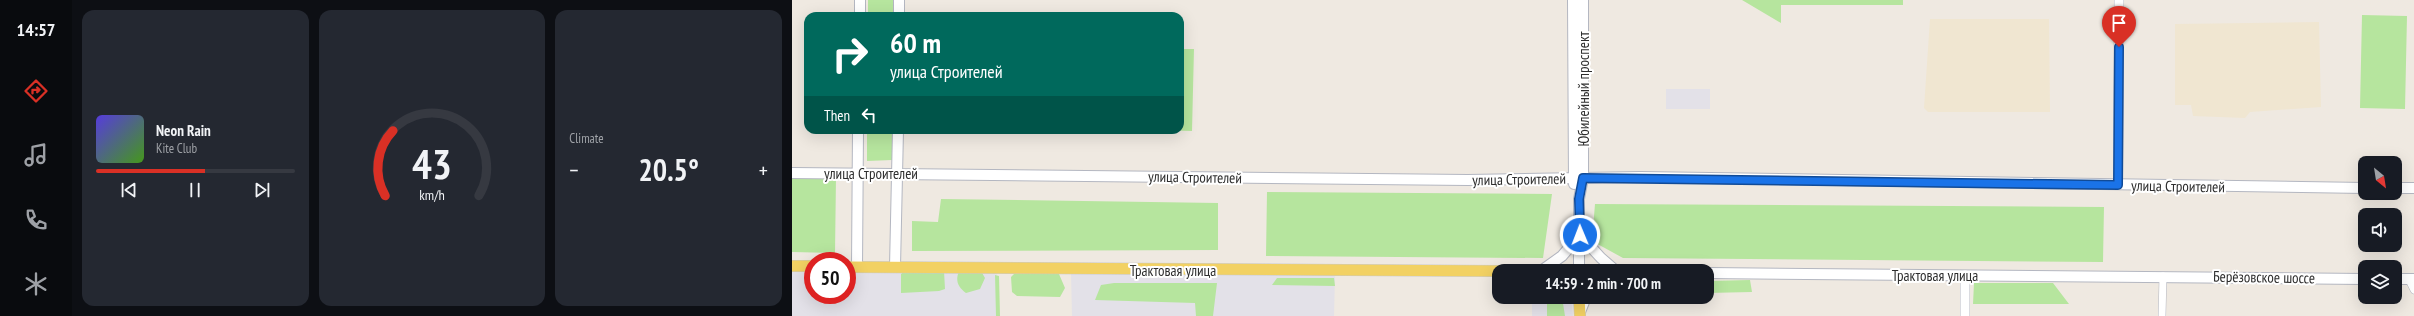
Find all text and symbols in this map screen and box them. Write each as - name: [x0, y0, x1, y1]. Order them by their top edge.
- pin: [2102, 6, 2136, 47]
- icon: arrive: [2108, 12, 2130, 34]
- text: 14:57: [17, 18, 55, 41]
- text: 60 m: [890, 24, 941, 61]
- icon: right: [824, 28, 876, 80]
- street label: Юбилейный проспект: [1574, 31, 1593, 147]
- text: улица Строителей: [890, 60, 1003, 83]
- icon: directions: [22, 77, 50, 105]
- icon: left: [858, 104, 880, 126]
- text: Then: [824, 106, 850, 125]
- text: Neon Rain: [156, 121, 211, 140]
- text: Climate: [569, 130, 604, 147]
- text: 43: [412, 137, 452, 190]
- text: Kite Club: [156, 140, 197, 157]
- icon: music: [22, 141, 50, 169]
- text: 20.5°: [639, 150, 699, 189]
- text: −: [569, 156, 578, 184]
- text: +: [759, 156, 768, 184]
- north arrow: [2358, 156, 2402, 200]
- map controls: [2358, 156, 2402, 304]
- street label: улица Строителей: [824, 164, 918, 183]
- street label: улица Строителей: [1148, 167, 1242, 187]
- street label: улица Строителей: [1472, 169, 1566, 189]
- street label: улица Строителей: [2131, 176, 2225, 196]
- icon: previous: [118, 179, 140, 201]
- icon: pause: [184, 179, 206, 201]
- icon: next: [251, 179, 273, 201]
- text: km/h: [419, 185, 445, 204]
- icon: phone: [22, 206, 50, 234]
- button: sound: [2358, 208, 2402, 252]
- position arrow: [1559, 214, 1601, 256]
- speed limit sign: 50: [804, 252, 856, 304]
- button: layers: [2358, 260, 2402, 304]
- street label: Трактовая улица: [1130, 261, 1216, 280]
- street label: Трактовая улица: [1892, 266, 1978, 285]
- street label: Берёзовское шоссе: [2213, 267, 2315, 287]
- icon: climate: [22, 270, 50, 298]
- text: 14:59 · 2 min · 700 m: [1545, 274, 1661, 293]

